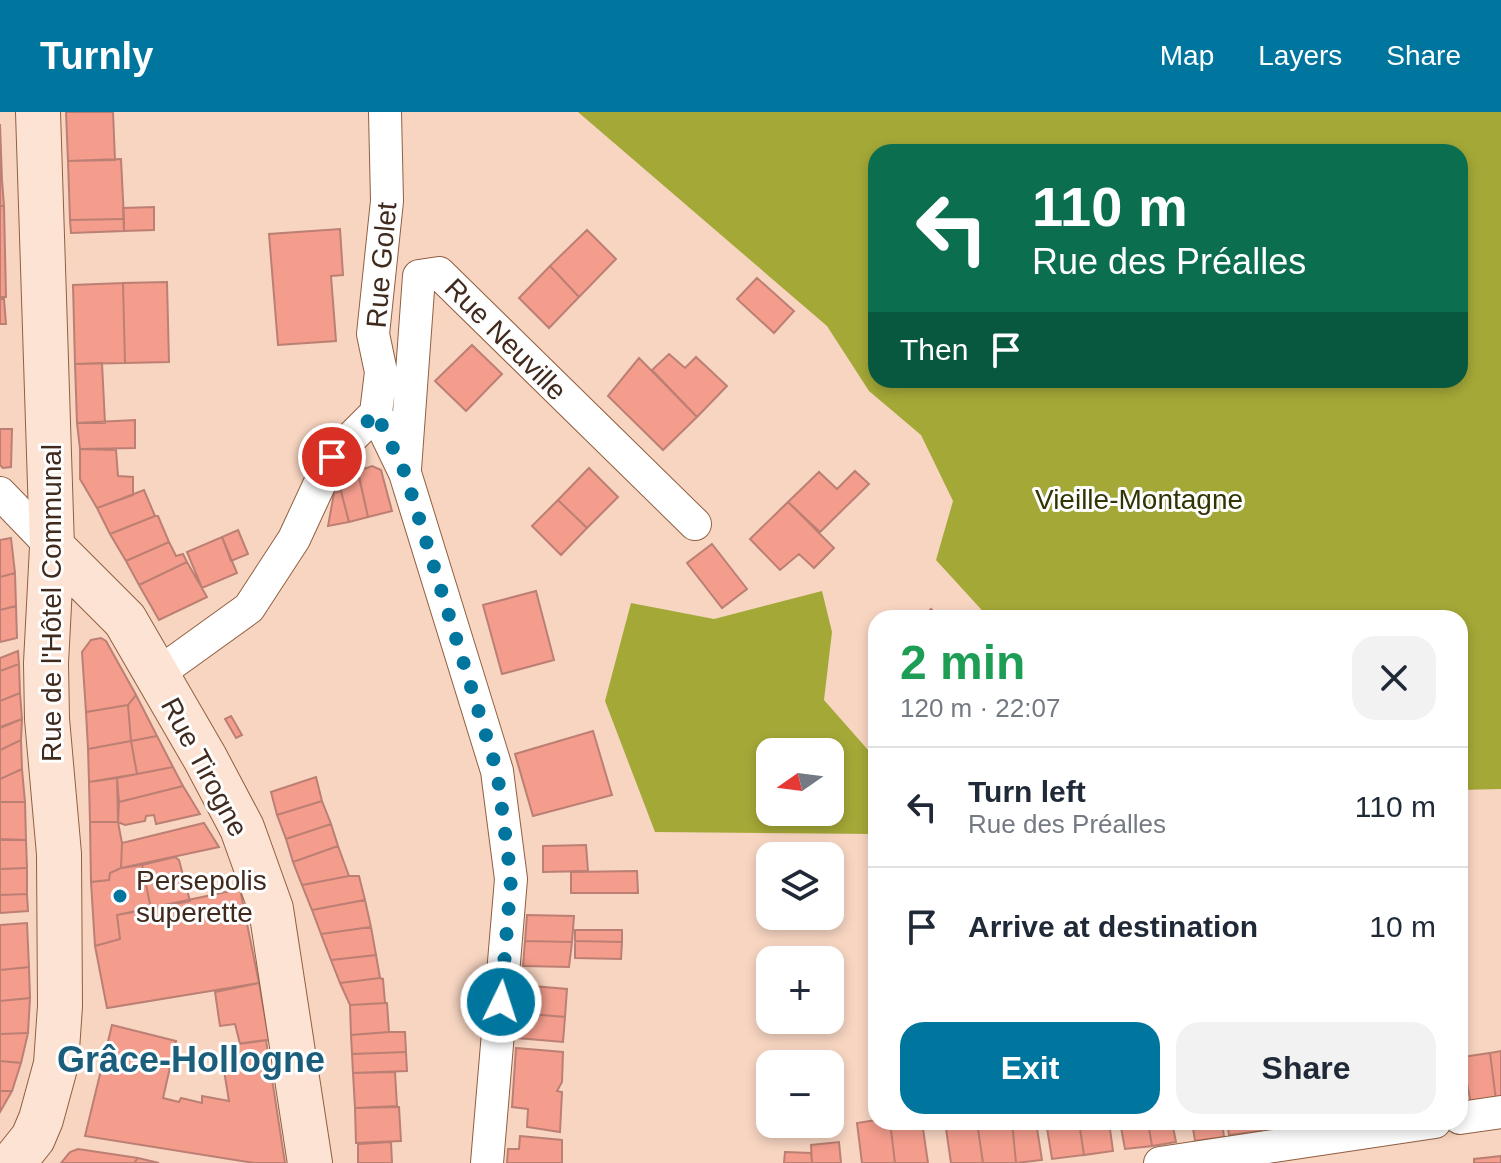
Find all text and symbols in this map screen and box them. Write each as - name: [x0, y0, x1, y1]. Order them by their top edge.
- text: Turnly: [40, 35, 153, 77]
- text: Map: [1160, 40, 1214, 71]
- text: Layers: [1258, 40, 1342, 71]
- text: Share: [1386, 40, 1461, 71]
- text: 110 m: [1032, 175, 1188, 238]
- icon: left: [900, 176, 1004, 280]
- street label: Rue Golet: [361, 201, 402, 329]
- text: Rue des Préalles: [1032, 241, 1306, 282]
- street label: Rue Neuville: [439, 272, 573, 406]
- icon: arrive: [984, 328, 1028, 372]
- text: Then: [900, 333, 968, 366]
- pin: [298, 423, 366, 491]
- icon: arrive: [310, 435, 354, 479]
- street label: Rue de l'Hôtel Communal: [36, 444, 67, 762]
- park label: Vieille-Montagne: [1035, 484, 1243, 515]
- text: 2 min: [900, 636, 1025, 689]
- button: close: [1352, 636, 1436, 720]
- street label: Rue Tirogne: [155, 693, 254, 842]
- text: 120 m · 22:07: [900, 693, 1060, 723]
- north arrow: [756, 738, 844, 826]
- map controls: [756, 738, 844, 1138]
- text: Turn left: [968, 775, 1086, 808]
- icon: left: [900, 785, 944, 829]
- text: 110 m: [1355, 790, 1436, 823]
- text: Rue des Préalles: [968, 809, 1166, 839]
- button: layers: [756, 842, 844, 930]
- place label: Persepolis superette: [136, 865, 267, 928]
- marker: Persepolis superette: [111, 887, 129, 905]
- icon: arrive: [900, 905, 944, 949]
- text: Arrive at destination: [968, 910, 1258, 943]
- text: 10 m: [1369, 910, 1436, 943]
- button: +: [756, 946, 844, 1034]
- position arrow: [459, 960, 543, 1044]
- button: Exit: [900, 1022, 1160, 1114]
- button: Share: [1176, 1022, 1436, 1114]
- district label: Grâce-Hollogne: [57, 1039, 325, 1080]
- button: −: [756, 1050, 844, 1138]

